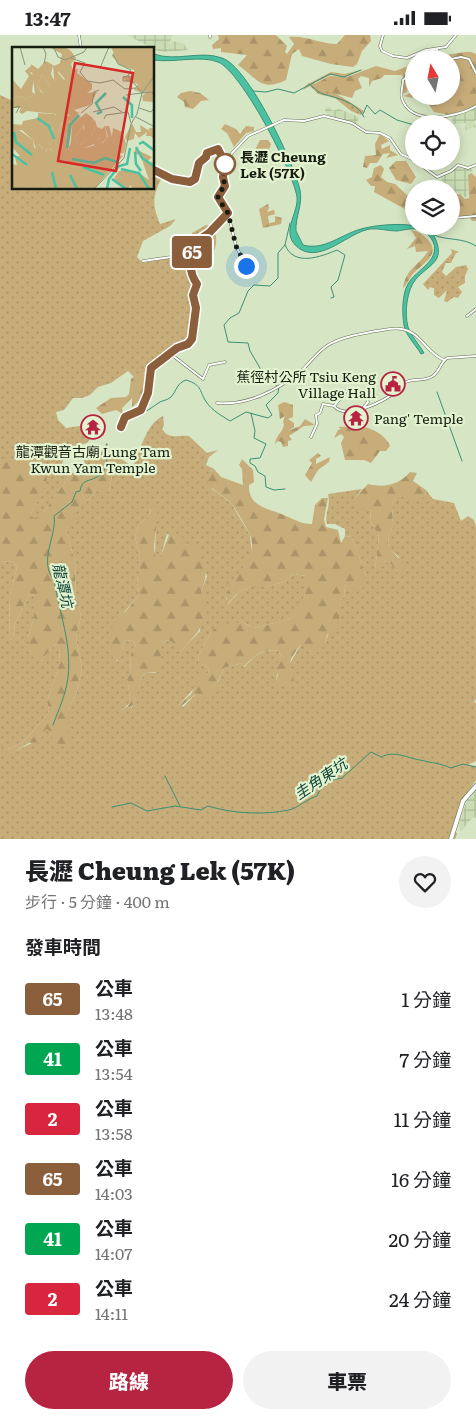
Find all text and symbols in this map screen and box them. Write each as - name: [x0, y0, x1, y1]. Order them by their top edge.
- text: 13:47: [25, 4, 70, 32]
- inset map: [12, 47, 155, 190]
- north arrow: [405, 50, 460, 105]
- map controls: [405, 50, 460, 235]
- button: locate: [405, 115, 460, 170]
- place label: 長瀝 Cheung Lek (57K): [240, 146, 326, 182]
- marker: 長瀝 Cheung Lek (57K): [214, 153, 236, 175]
- button: layers: [405, 180, 460, 235]
- line badge: 65: [170, 236, 214, 268]
- text: 65: [182, 238, 202, 265]
- your location: [234, 254, 259, 279]
- place label: 蕉徑村公所 Tsiu Keng Village Hall: [236, 366, 376, 402]
- public building icon: 蕉徑村公所 Tsiu Keng Village Hall: [380, 371, 406, 397]
- temple icon: Pang' Temple: [343, 405, 369, 431]
- place label: Pang' Temple: [374, 408, 463, 428]
- temple icon: 龍潭觀音古廟 Lung Tam Kwun Yam Temple: [80, 414, 106, 440]
- place label: 龍潭觀音古廟 Lung Tam Kwun Yam Temple: [16, 441, 171, 477]
- water label: 龍潭坑: [48, 560, 81, 611]
- water label: 圭角東坑: [289, 751, 353, 804]
- text: 長瀝 Cheung Lek (57K): [25, 852, 295, 887]
- button: heart: [399, 856, 451, 908]
- text: 步行 · 5 分鐘 · 400 m: [25, 889, 170, 913]
- text: 發車時間: [25, 932, 101, 960]
- text: 公車: [95, 973, 133, 1001]
- text: 65: [42, 985, 63, 1012]
- text: 1 分鐘: [401, 985, 451, 1013]
- text: 13:48: [95, 1001, 133, 1025]
- text: 公車: [95, 1033, 133, 1061]
- text: 41: [43, 1045, 62, 1072]
- text: 7 分鐘: [400, 1045, 451, 1073]
- text: 13:54: [95, 1061, 132, 1085]
- text: 公車: [95, 1093, 133, 1121]
- text: 2: [48, 1105, 57, 1132]
- text: 11 分鐘: [394, 1105, 451, 1133]
- text: 13:58: [95, 1121, 132, 1145]
- text: 公車: [95, 1153, 133, 1181]
- text: 65: [42, 1165, 63, 1192]
- text: 16 分鐘: [391, 1165, 451, 1193]
- text: 14:03: [95, 1181, 133, 1205]
- text: 公車: [95, 1213, 133, 1241]
- text: 41: [43, 1225, 62, 1252]
- text: 20 分鐘: [389, 1225, 451, 1253]
- text: 14:07: [95, 1241, 132, 1265]
- text: 公車: [95, 1273, 133, 1301]
- text: 2: [48, 1285, 57, 1312]
- text: 24 分鐘: [389, 1285, 451, 1313]
- text: 14:11: [95, 1301, 128, 1325]
- button: 路線: [25, 1351, 233, 1409]
- button: 車票: [243, 1351, 451, 1409]

